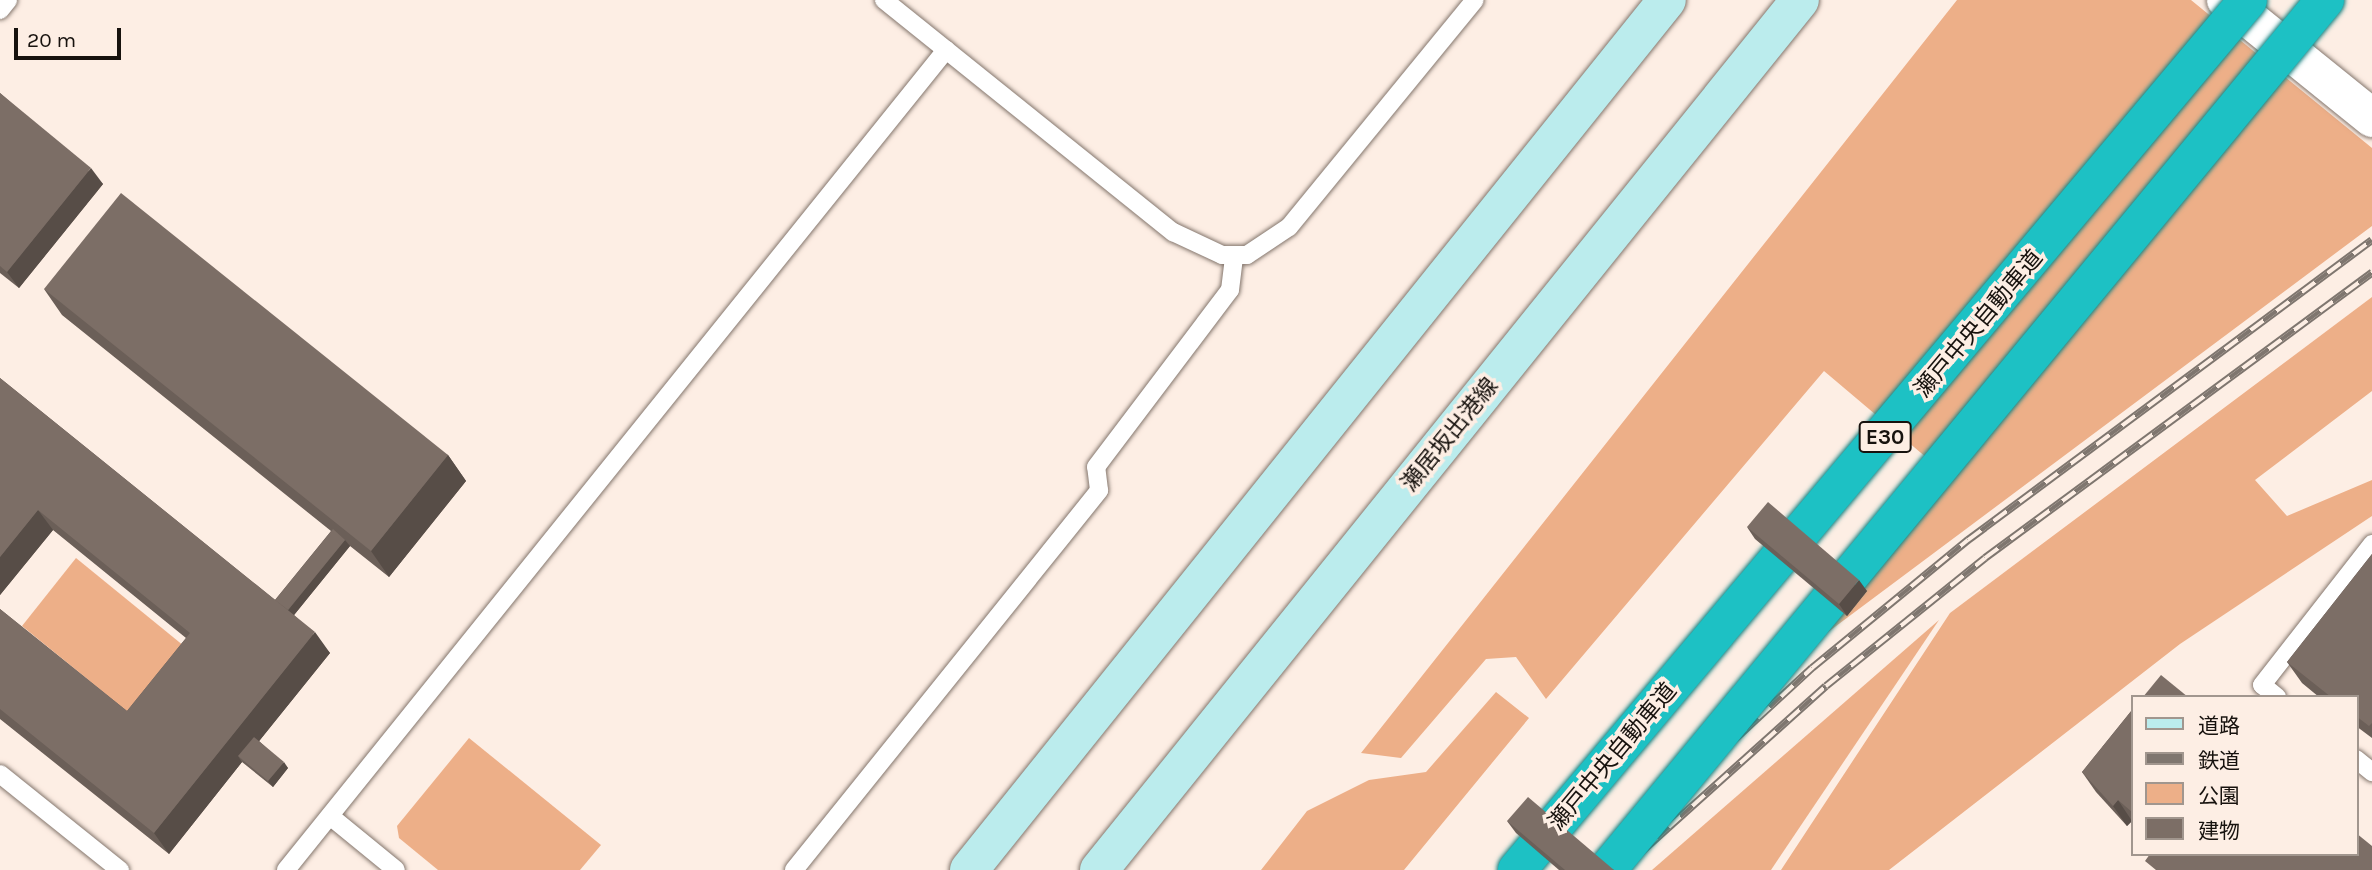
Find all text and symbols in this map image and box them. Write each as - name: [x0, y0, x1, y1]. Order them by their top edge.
- scale bar: [18, 14, 124, 58]
- text: 20 m: [27, 28, 76, 52]
- street label: 瀬戸中央自動車道: [1909, 245, 2049, 403]
- street label: 瀬居坂出港線: [1396, 373, 1504, 497]
- road number: E30: [1857, 420, 1913, 454]
- street label: 瀬戸中央自動車道: [1543, 678, 1683, 836]
- legend: [2130, 695, 2358, 856]
- text: 道路: [2198, 714, 2240, 738]
- text: 鉄道: [2198, 749, 2240, 773]
- text: 公園: [2198, 784, 2240, 808]
- text: 建物: [2198, 819, 2240, 843]

